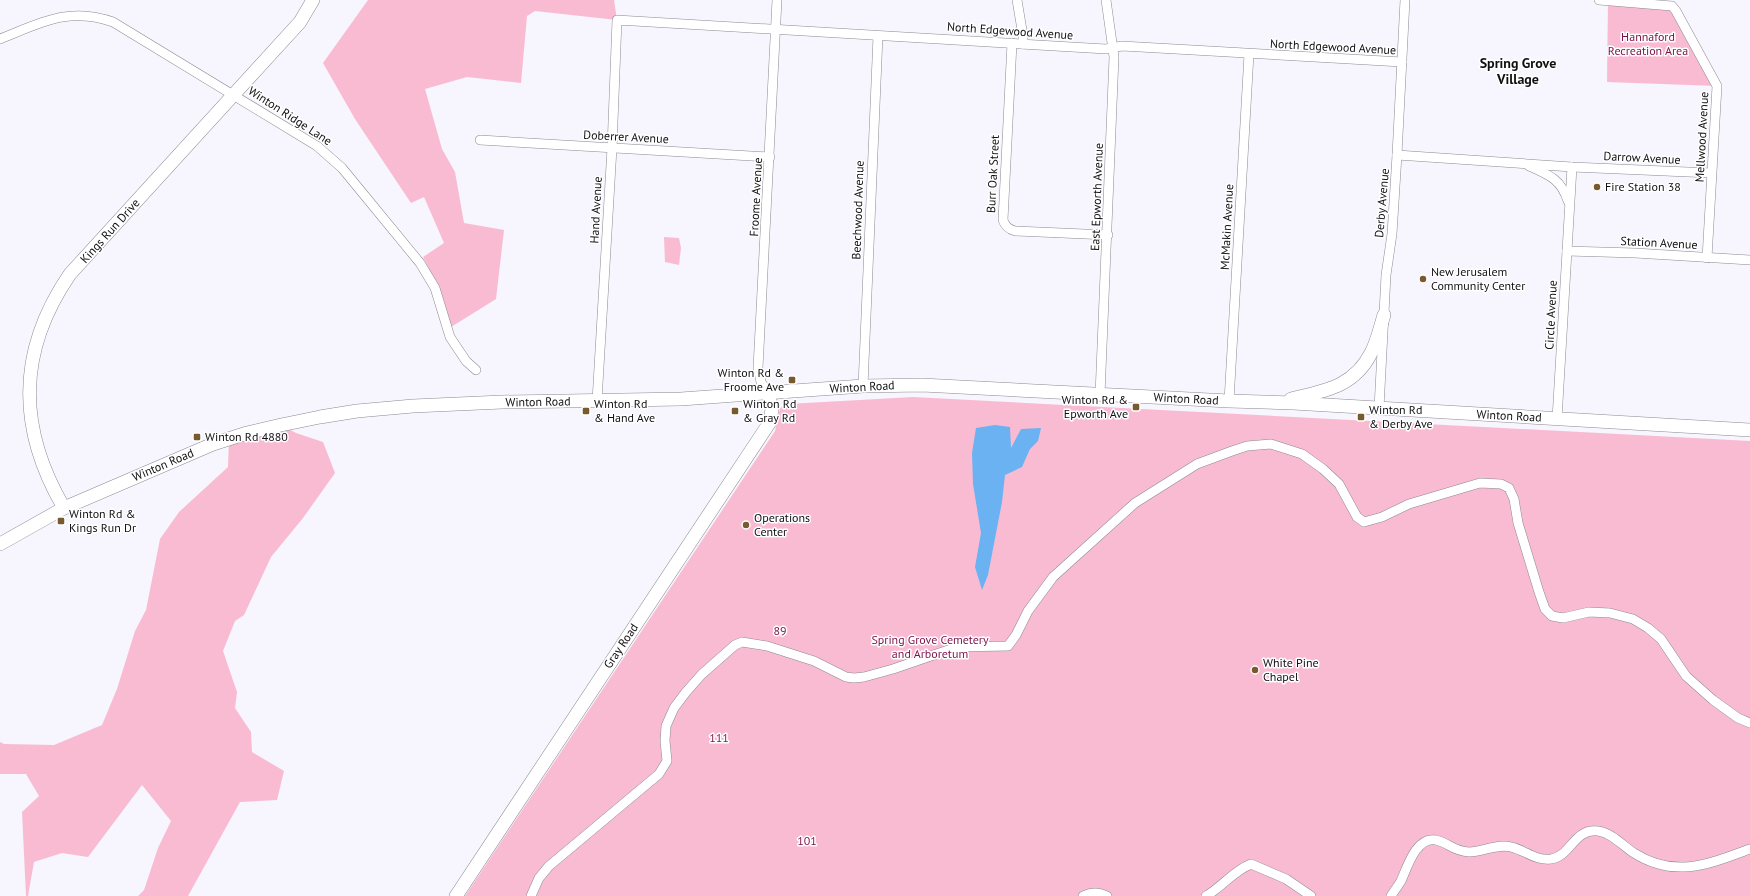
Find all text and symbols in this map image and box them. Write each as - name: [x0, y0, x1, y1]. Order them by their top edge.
- street label: North Edgewood Avenue: [946, 19, 1074, 42]
- park label: Hannaford Recreation Area: [1608, 29, 1688, 58]
- street label: North Edgewood Avenue: [1270, 36, 1397, 57]
- district label: Spring Grove Village: [1480, 54, 1556, 88]
- street label: Winton Ridge Lane: [246, 83, 335, 148]
- street label: Mellwood Avenue: [1692, 91, 1711, 183]
- street label: Doberrer Avenue: [583, 127, 669, 146]
- street label: Burr Oak Street: [983, 135, 1002, 213]
- street label: East Epworth Avenue: [1087, 143, 1106, 251]
- street label: Darrow Avenue: [1603, 148, 1681, 167]
- street label: Froome Avenue: [746, 157, 765, 237]
- street label: Beechwood Avenue: [848, 160, 867, 260]
- street label: Derby Avenue: [1371, 168, 1392, 238]
- street label: Hand Avenue: [586, 176, 605, 244]
- place label: Fire Station 38: [1605, 179, 1681, 194]
- marker: Fire Station 38: [1592, 182, 1602, 192]
- street label: McMakin Avenue: [1217, 184, 1236, 270]
- street label: Kings Run Drive: [77, 195, 143, 266]
- street label: Station Avenue: [1620, 233, 1698, 252]
- place label: New Jerusalem Community Center: [1431, 264, 1525, 293]
- marker: New Jerusalem Community Center: [1418, 274, 1428, 284]
- street label: Circle Avenue: [1541, 280, 1560, 350]
- place label: Winton Rd & Froome Ave: [718, 365, 784, 394]
- marker: Winton Rd & Froome Ave: [787, 375, 797, 385]
- street label: Winton Road: [829, 377, 895, 396]
- street label: Winton Road: [1153, 389, 1219, 408]
- place label: Winton Rd & Epworth Ave: [1062, 392, 1128, 421]
- street label: Winton Road: [505, 393, 571, 410]
- place label: Winton Rd & Hand Ave: [594, 396, 655, 425]
- place label: Winton Rd & Gray Rd: [743, 396, 796, 425]
- marker: Winton Rd & Epworth Ave: [1131, 402, 1141, 412]
- place label: Winton Rd & Derby Ave: [1369, 402, 1433, 431]
- marker: Winton Rd & Hand Ave: [581, 406, 591, 416]
- marker: Winton Rd & Gray Rd: [730, 406, 740, 416]
- street label: Winton Road: [1476, 406, 1542, 425]
- marker: Winton Rd & Derby Ave: [1356, 412, 1366, 422]
- place label: Winton Rd 4880: [205, 429, 288, 444]
- marker: Winton Rd 4880: [192, 432, 202, 442]
- street label: Winton Road: [130, 445, 196, 484]
- place label: Winton Rd & Kings Run Dr: [69, 506, 136, 535]
- place label: Operations Center: [754, 510, 810, 539]
- marker: Winton Rd & Kings Run Dr: [56, 516, 66, 526]
- marker: Operations Center: [741, 520, 751, 530]
- street label: Gray Road: [600, 620, 641, 671]
- park label: 89: [773, 623, 787, 638]
- park label: Spring Grove Cemetery and Arboretum: [871, 632, 989, 661]
- place label: White Pine Chapel: [1263, 655, 1319, 684]
- marker: White Pine Chapel: [1250, 665, 1260, 675]
- park label: 111: [709, 730, 729, 745]
- park label: 101: [797, 833, 817, 848]

